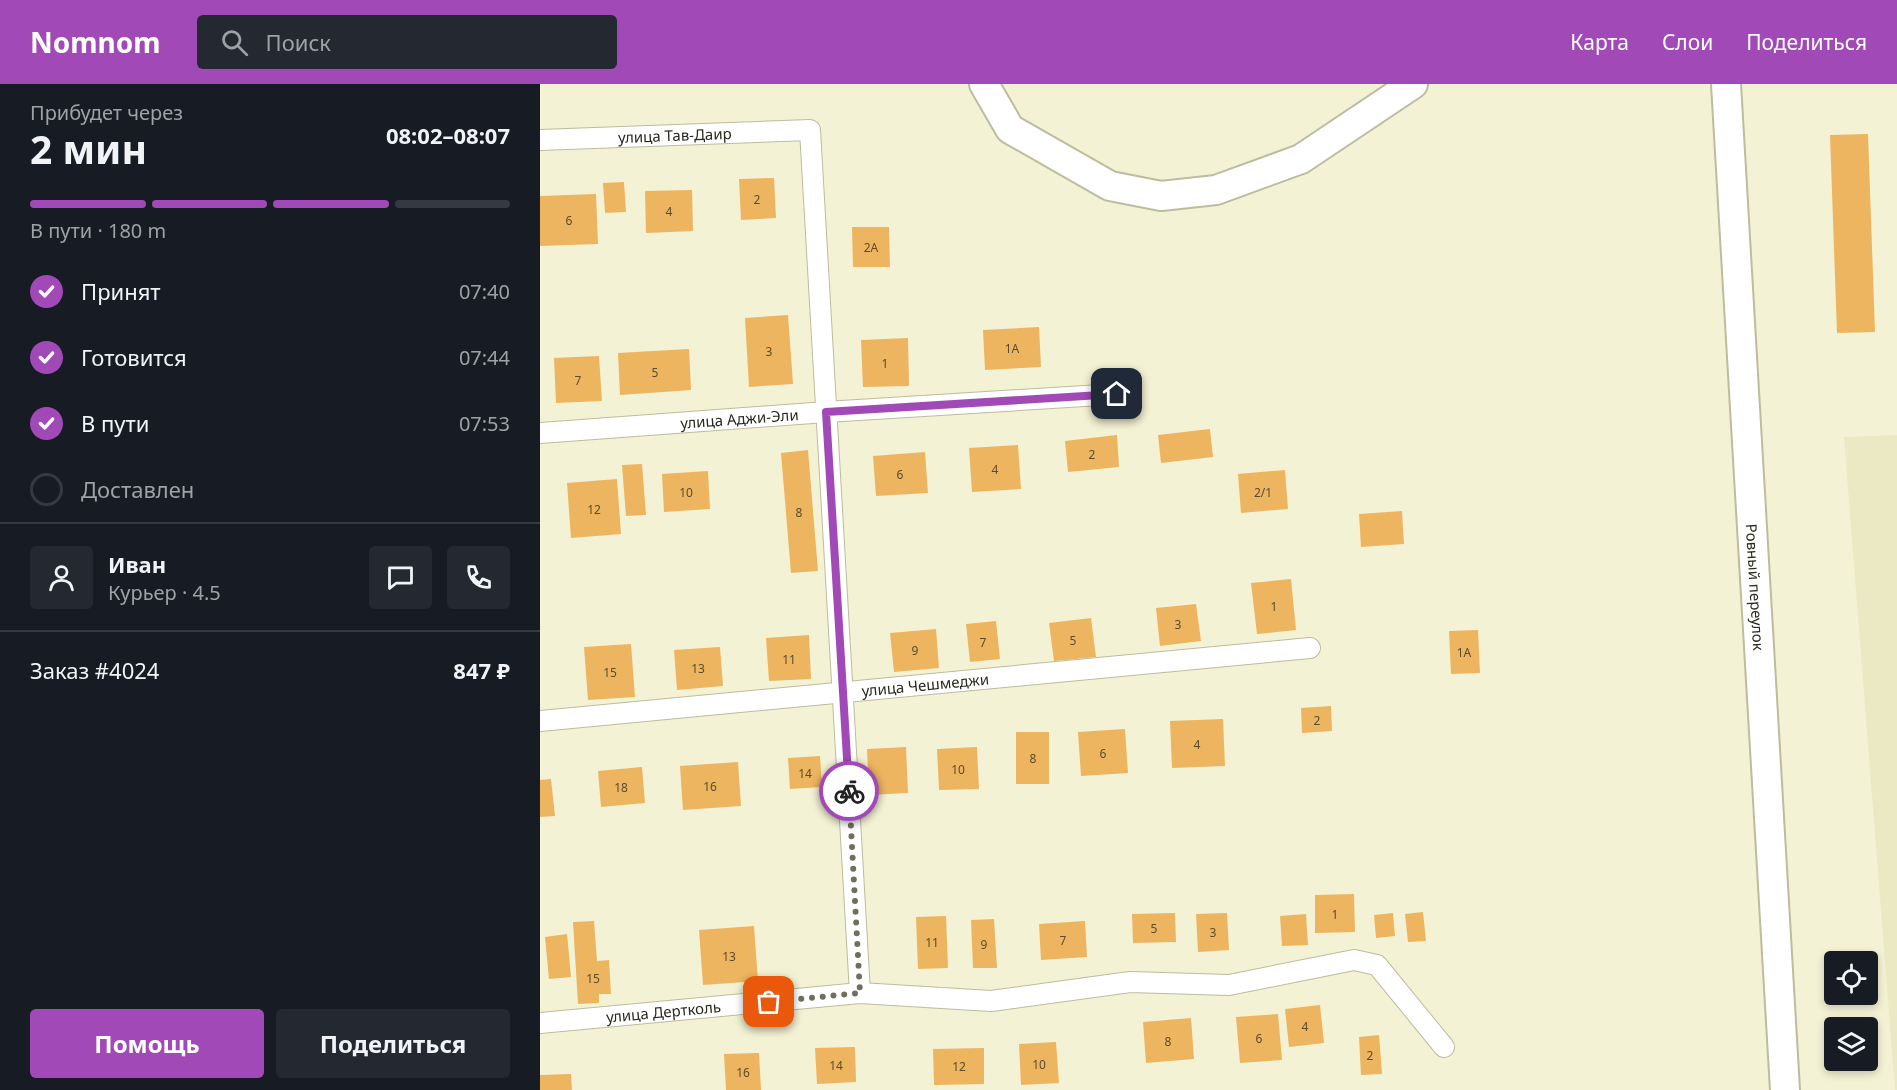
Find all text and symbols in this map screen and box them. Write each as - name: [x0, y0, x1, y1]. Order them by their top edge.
- search box: [197, 15, 617, 69]
- text: Nomnom: [30, 23, 161, 61]
- icon: search: [218, 26, 251, 59]
- text: Поиск: [266, 27, 331, 57]
- text: Карта: [1570, 28, 1629, 56]
- text: Слои: [1662, 28, 1713, 56]
- text: Поделиться: [1746, 28, 1867, 56]
- text: Прибудет через: [30, 99, 183, 126]
- text: 08:02–08:07: [386, 120, 510, 150]
- text: 2 мин: [30, 122, 147, 175]
- street label: улица Тав-Даир: [618, 123, 732, 147]
- house number: 2: [754, 191, 761, 208]
- house number: 4: [666, 203, 673, 220]
- house number: 6: [566, 212, 573, 229]
- text: В пути · 180 m: [30, 217, 166, 244]
- house number: 2А: [864, 239, 879, 256]
- icon: check: [30, 275, 63, 308]
- text: Принят: [81, 276, 161, 306]
- text: 07:40: [459, 278, 510, 305]
- house number: 1А: [1005, 340, 1020, 357]
- icon: check: [30, 341, 63, 374]
- text: Готовится: [81, 342, 187, 372]
- house number: 3: [766, 343, 773, 360]
- text: 07:44: [459, 344, 510, 371]
- house number: 1: [882, 355, 888, 372]
- house number: 5: [652, 364, 659, 381]
- pin: [1091, 368, 1142, 419]
- house number: 7: [575, 372, 582, 389]
- icon: home: [1100, 377, 1133, 410]
- street label: улица Аджи-Эли: [680, 404, 799, 433]
- icon: check: [30, 407, 63, 440]
- text: В пути: [81, 408, 149, 438]
- text: 07:53: [459, 410, 510, 437]
- house number: 2: [1089, 446, 1096, 463]
- house number: 4: [992, 461, 999, 478]
- house number: 6: [897, 466, 904, 483]
- text: Доставлен: [81, 474, 194, 504]
- house number: 10: [679, 484, 693, 501]
- house number: 2/1: [1254, 484, 1272, 501]
- house number: 12: [587, 501, 601, 518]
- house number: 8: [796, 504, 803, 521]
- street label: Ровный переулок: [1742, 523, 1769, 651]
- button: person: [30, 546, 93, 609]
- button: chat: [369, 546, 432, 609]
- button: phone: [447, 546, 510, 609]
- text: Иван: [108, 549, 166, 579]
- text: Курьер · 4.5: [108, 579, 221, 606]
- house number: 1: [1271, 598, 1277, 615]
- house number: 3: [1175, 616, 1182, 633]
- house number: 5: [1070, 632, 1077, 649]
- house number: 7: [980, 634, 987, 651]
- house number: 9: [912, 642, 919, 659]
- house number: 1А: [1457, 644, 1472, 661]
- house number: 11: [782, 651, 796, 668]
- text: Заказ #4024: [30, 655, 159, 685]
- text: 847 ₽: [453, 655, 510, 685]
- house number: 13: [691, 660, 705, 677]
- house number: 15: [603, 664, 617, 681]
- street label: улица Чешмеджи: [861, 668, 990, 700]
- house number: 2: [1314, 712, 1321, 729]
- house number: 4: [1194, 736, 1201, 753]
- house number: 6: [1100, 745, 1107, 762]
- house number: 8: [1030, 750, 1037, 767]
- courier: [819, 761, 879, 821]
- house number: 10: [951, 761, 965, 778]
- house number: 14: [798, 765, 812, 782]
- icon: bike: [833, 775, 866, 808]
- house number: 16: [703, 778, 717, 795]
- house number: 18: [614, 779, 628, 796]
- house number: 1: [1332, 906, 1338, 923]
- house number: 5: [1151, 920, 1158, 937]
- house number: 3: [1210, 924, 1217, 941]
- house number: 7: [1060, 932, 1067, 949]
- house number: 11: [925, 934, 939, 951]
- house number: 9: [981, 936, 988, 953]
- house number: 13: [722, 948, 736, 965]
- map controls: [1824, 951, 1878, 1071]
- button: locate: [1824, 951, 1878, 1005]
- house number: 15: [586, 970, 600, 987]
- pin: [743, 976, 794, 1027]
- icon: bag: [752, 985, 785, 1018]
- street label: улица Дертколь: [605, 996, 722, 1027]
- button: Помощь: [30, 1009, 264, 1078]
- button: Поделиться: [276, 1009, 510, 1078]
- button: layers: [1824, 1017, 1878, 1071]
- house number: 4: [1302, 1018, 1309, 1035]
- house number: 6: [1256, 1030, 1263, 1047]
- house number: 8: [1165, 1033, 1172, 1050]
- house number: 2: [1367, 1047, 1374, 1064]
- house number: 10: [1032, 1056, 1046, 1073]
- house number: 14: [829, 1057, 843, 1074]
- house number: 12: [952, 1058, 966, 1075]
- house number: 16: [736, 1064, 750, 1081]

